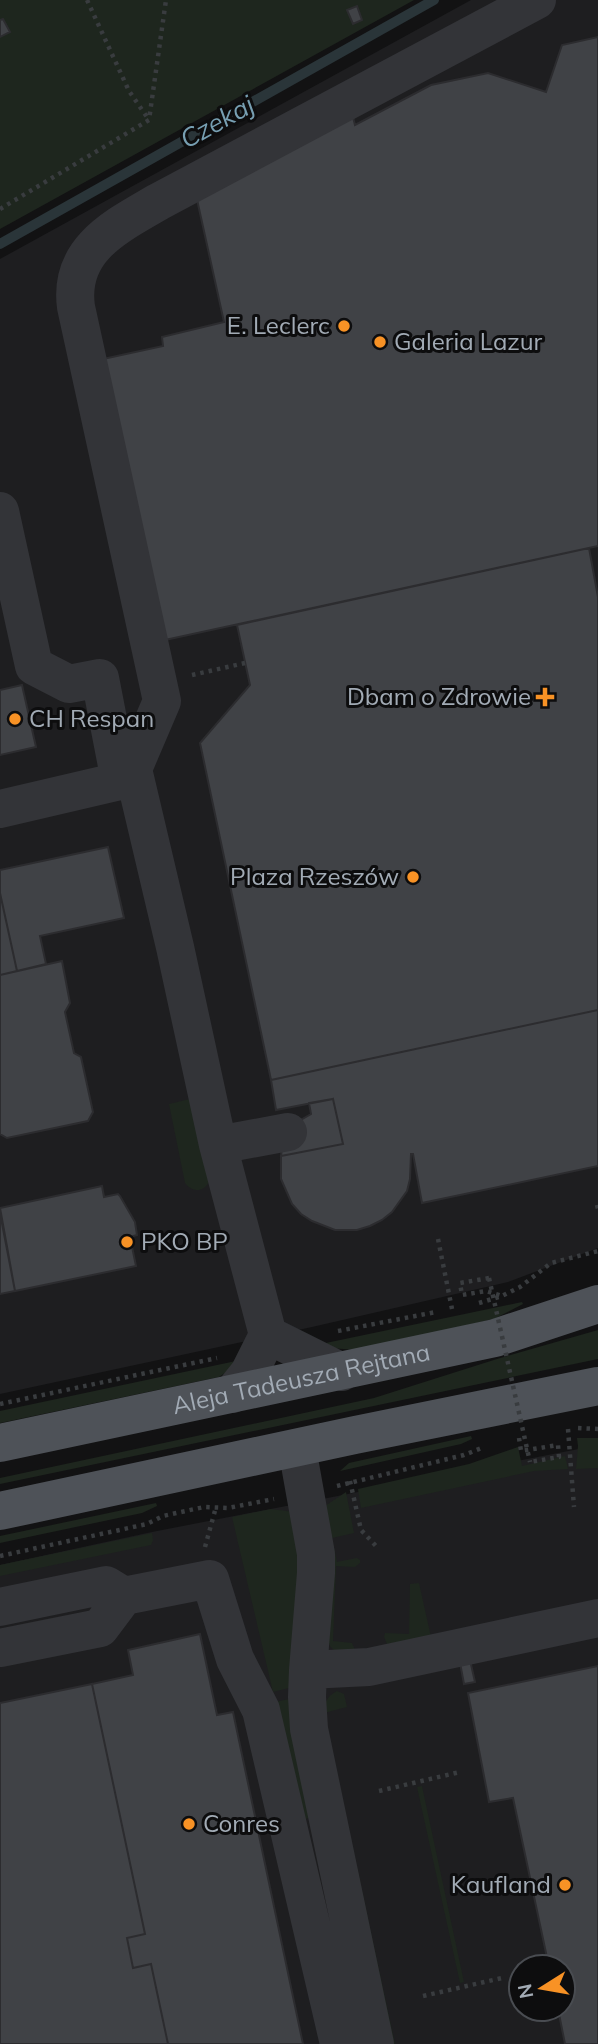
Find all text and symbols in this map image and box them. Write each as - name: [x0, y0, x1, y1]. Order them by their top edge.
- water label: Czekaj: [174, 87, 260, 155]
- place label: E. Leclerc: [227, 310, 330, 340]
- marker: E. Leclerc: [336, 318, 352, 334]
- place label: Galeria Lazur: [394, 326, 543, 356]
- marker: Galeria Lazur: [372, 334, 388, 350]
- place label: Dbam o Zdrowie: [347, 681, 531, 711]
- marker: Dbam o Zdrowie: [537, 689, 553, 705]
- place label: CH Respan: [29, 703, 154, 733]
- marker: CH Respan: [7, 711, 23, 727]
- place label: Plaza Rzeszów: [230, 861, 399, 891]
- marker: Plaza Rzeszów: [405, 869, 421, 885]
- place label: PKO BP: [141, 1226, 228, 1256]
- marker: PKO BP: [119, 1234, 135, 1250]
- street label: Aleja Tadeusza Rejtana: [170, 1336, 433, 1420]
- place label: Conres: [203, 1808, 280, 1838]
- marker: Conres: [181, 1816, 197, 1832]
- place label: Kaufland: [451, 1869, 551, 1899]
- marker: Kaufland: [557, 1877, 573, 1893]
- north arrow: [507, 1953, 577, 2023]
- text: N: [512, 1982, 538, 2001]

